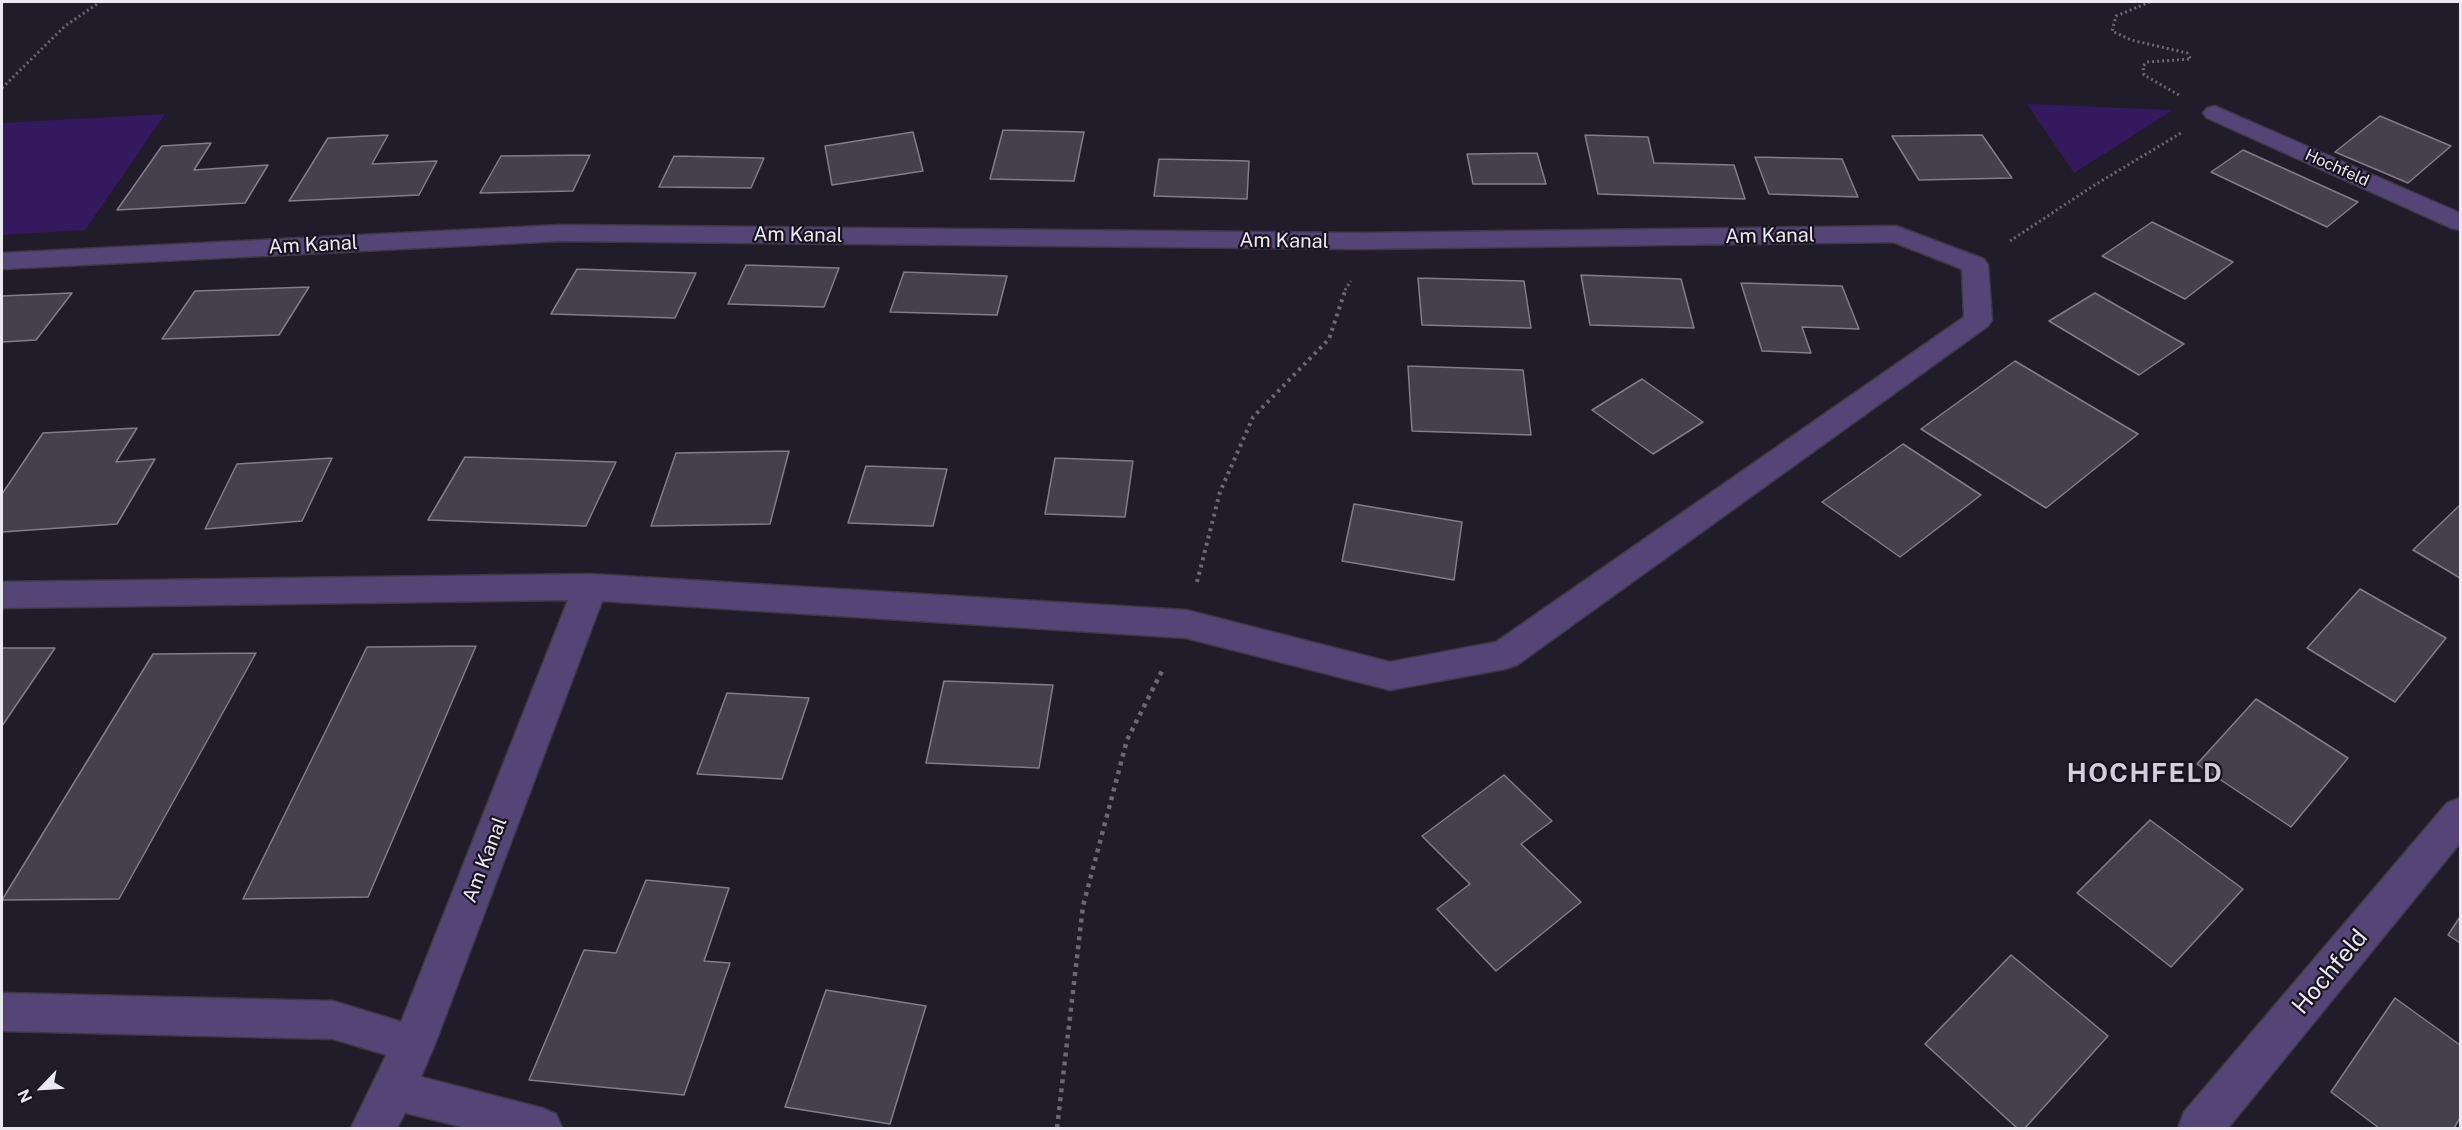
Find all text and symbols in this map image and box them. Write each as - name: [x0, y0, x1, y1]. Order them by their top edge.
- street label: Hochfeld: [2302, 145, 2372, 191]
- street label: Am Kanal: [753, 222, 843, 248]
- street label: Am Kanal: [1725, 223, 1815, 249]
- street label: Am Kanal: [1239, 228, 1329, 254]
- street label: Am Kanal: [268, 231, 358, 259]
- district label: HOCHFELD: [2067, 758, 2223, 790]
- street label: Am Kanal: [458, 814, 512, 906]
- street label: Hochfeld: [2286, 924, 2374, 1020]
- north arrow: [12, 1058, 72, 1118]
- text: N: [14, 1086, 36, 1106]

